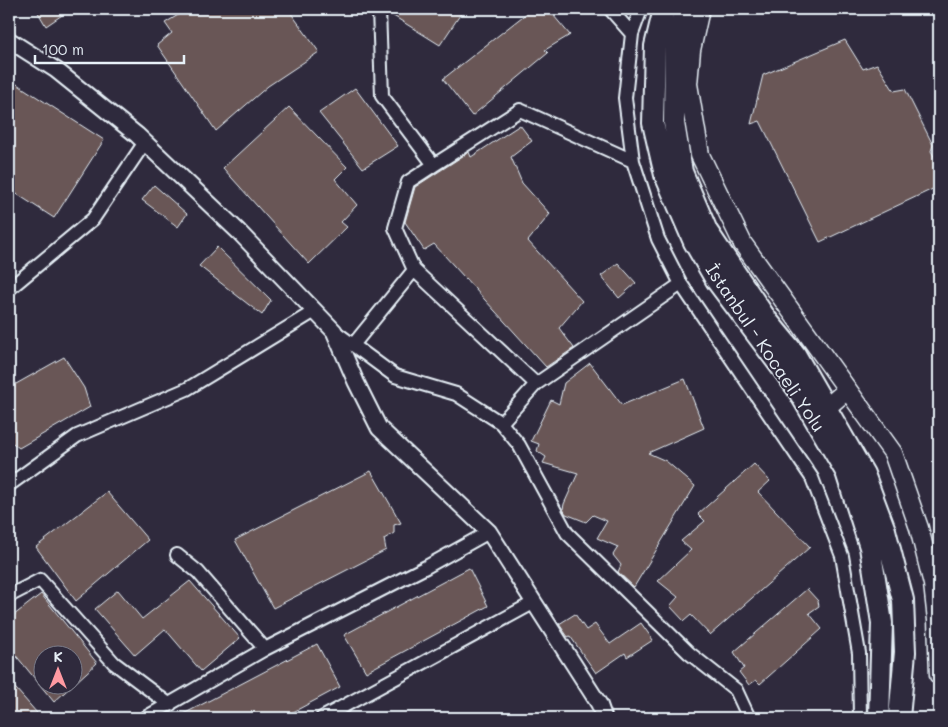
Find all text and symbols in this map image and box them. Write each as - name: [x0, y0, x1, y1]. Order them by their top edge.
- scale bar: [35, 32, 184, 64]
- text: 100 m: [42, 39, 84, 59]
- street label: İstanbul - Kocaeli Yolu: [701, 259, 831, 436]
- north arrow: [32, 644, 82, 694]
- text: K: [53, 647, 63, 666]

